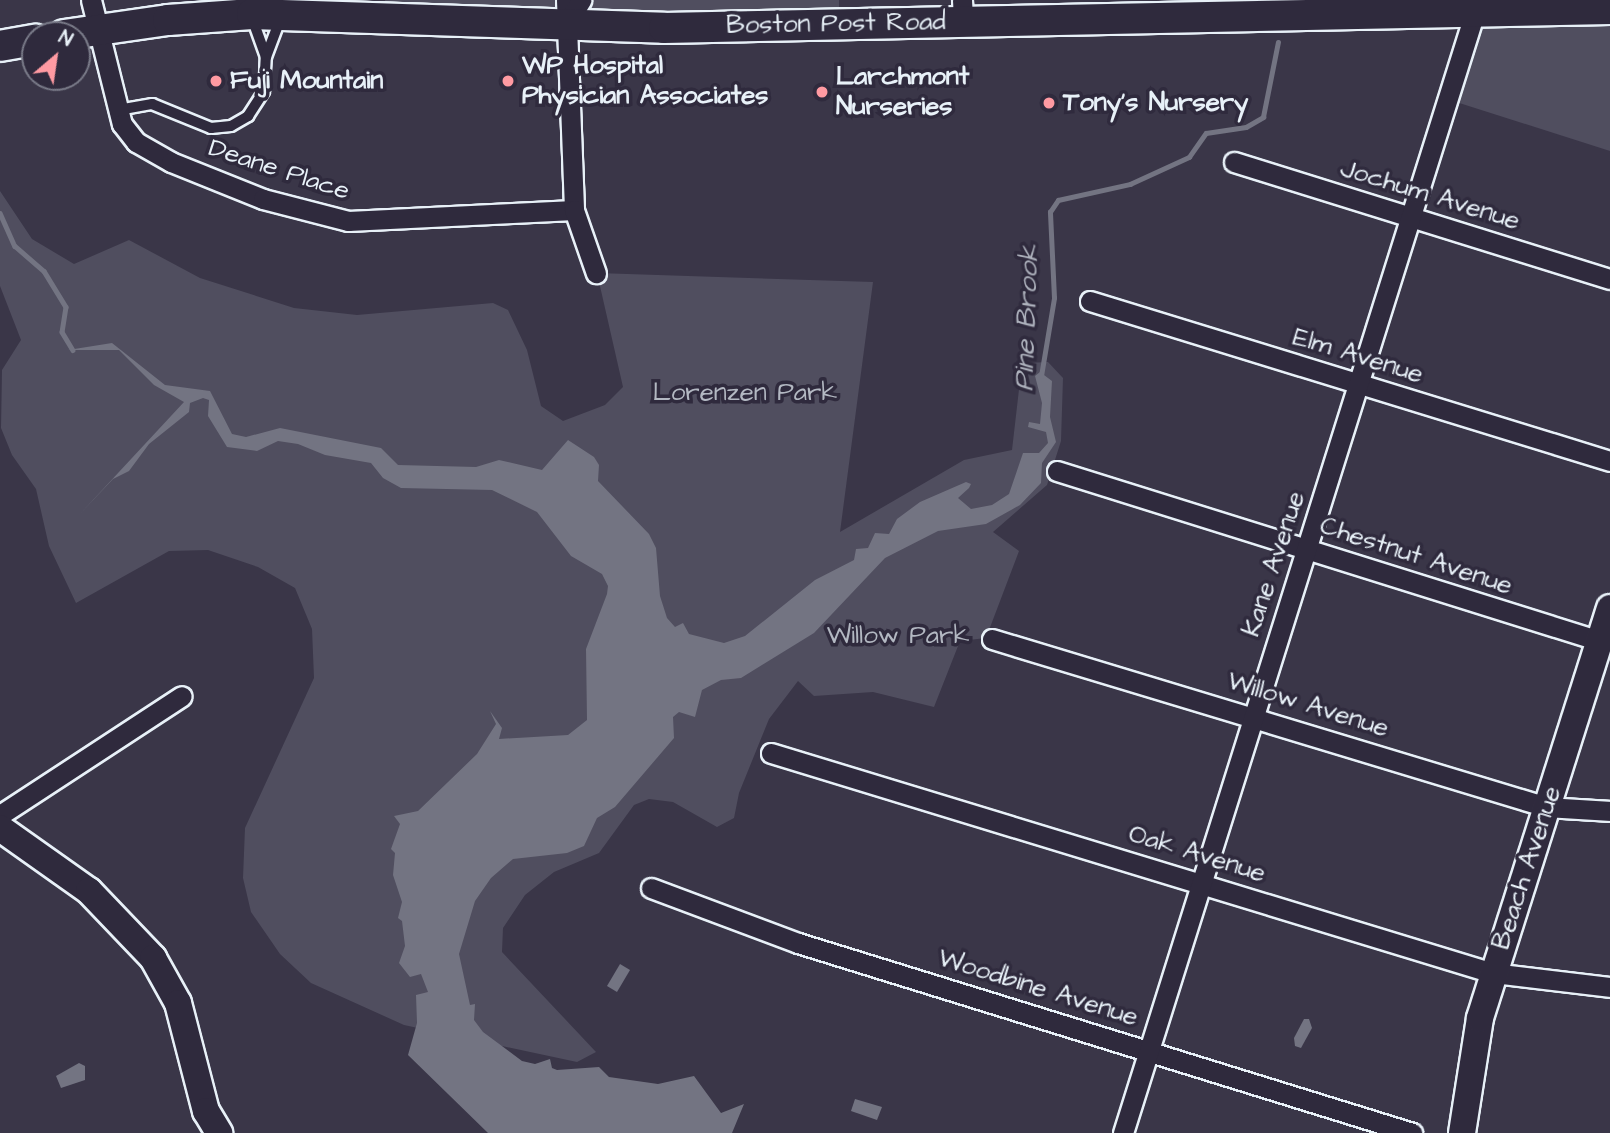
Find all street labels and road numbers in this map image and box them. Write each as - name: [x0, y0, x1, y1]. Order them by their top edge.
- street label: Boston Post Road: [726, 6, 946, 42]
- street label: Deane Place: [205, 133, 353, 207]
- street label: Jochum Avenue: [1336, 153, 1524, 237]
- street label: Elm Avenue: [1289, 321, 1427, 391]
- street label: Kane Avenue: [1236, 487, 1312, 641]
- street label: Chestnut Avenue: [1316, 510, 1516, 602]
- street label: Willow Avenue: [1224, 666, 1392, 744]
- street label: Beach Avenue: [1486, 782, 1568, 954]
- street label: Oak Avenue: [1125, 818, 1269, 890]
- street label: Woodbine Avenue: [934, 943, 1142, 1033]

